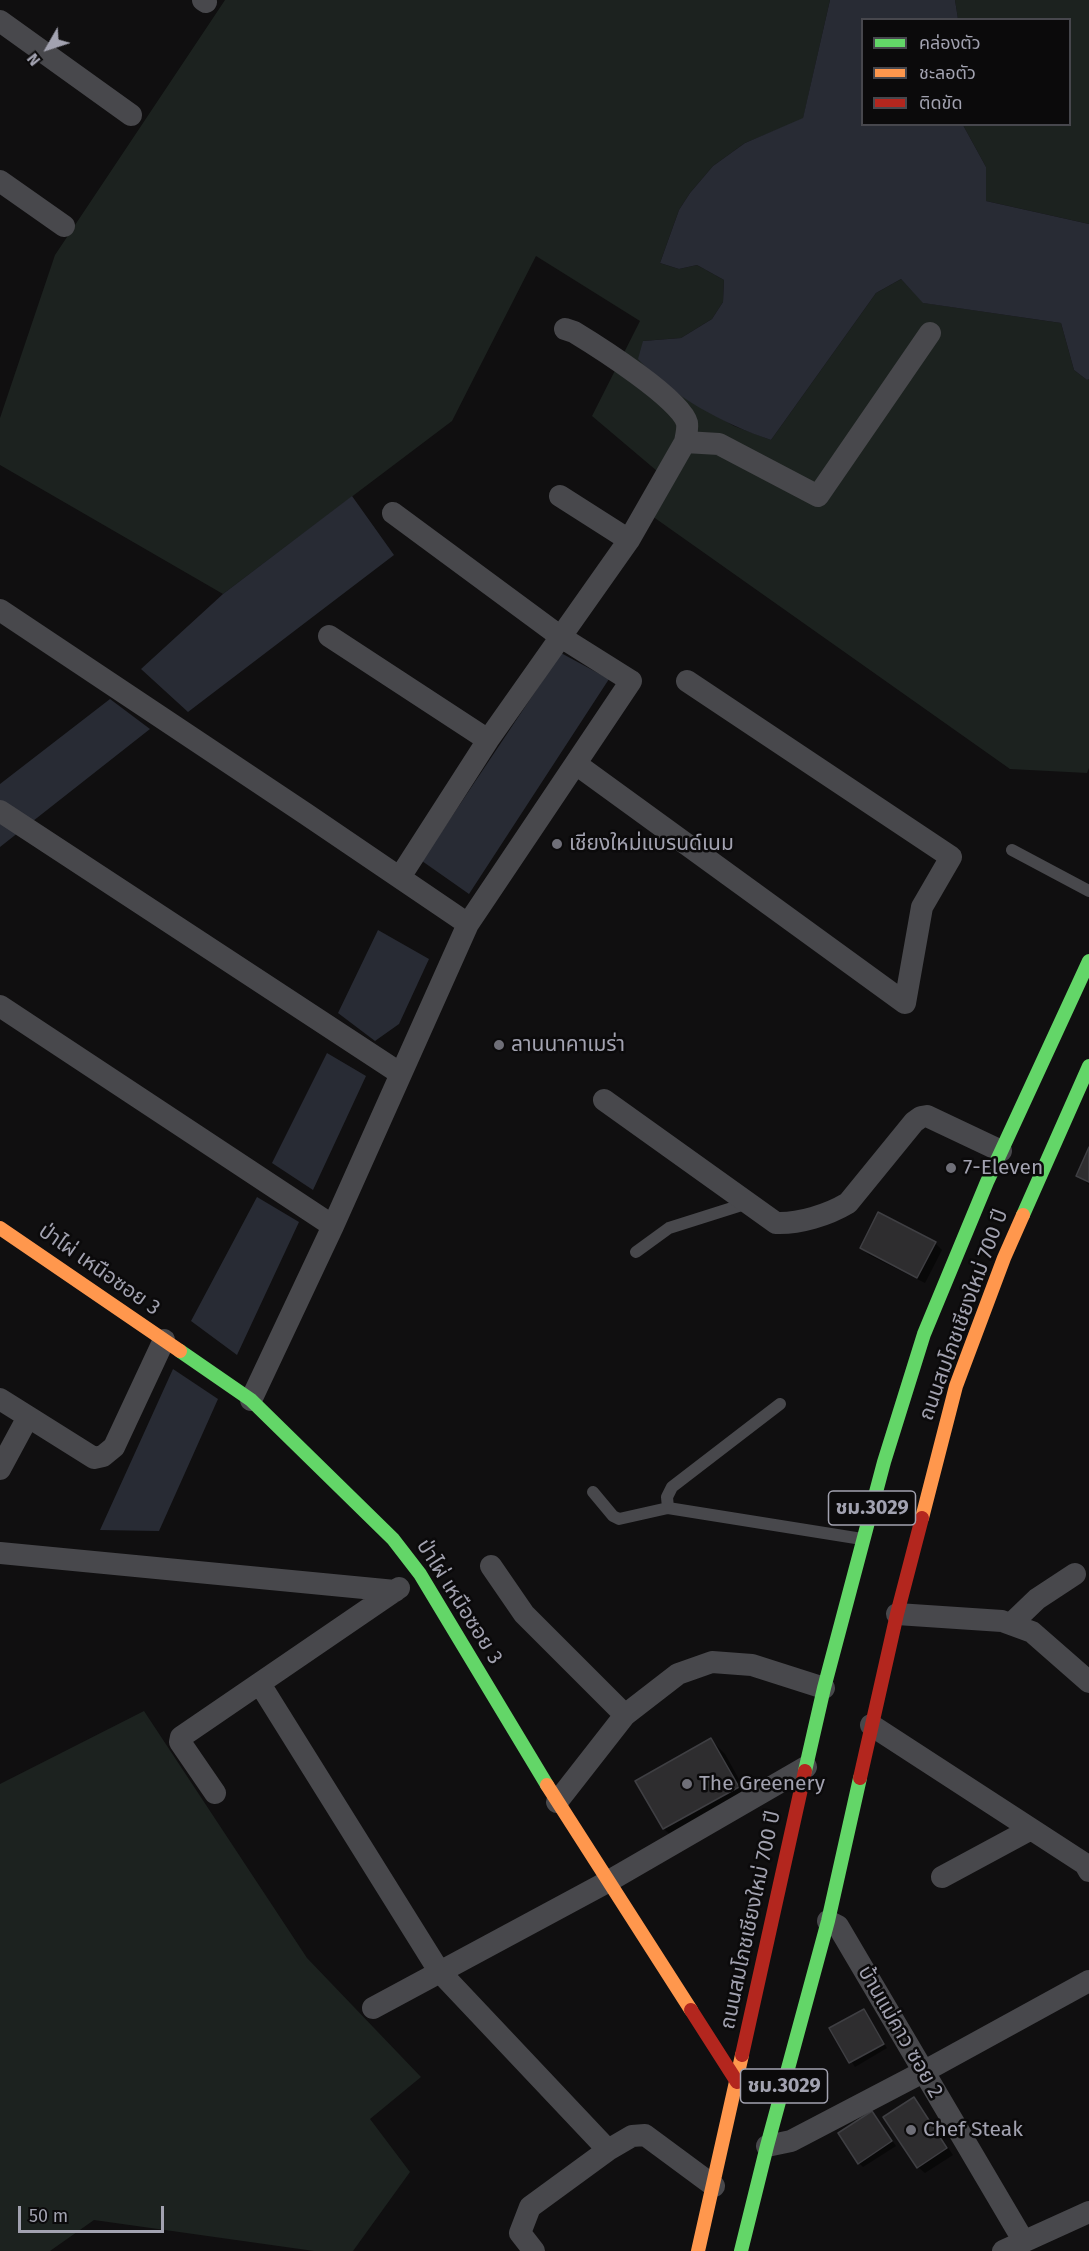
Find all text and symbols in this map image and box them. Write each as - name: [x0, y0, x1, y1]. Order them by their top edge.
- north arrow: [18, 18, 78, 78]
- legend: [861, 18, 1071, 126]
- text: คล่องตัว: [919, 32, 981, 54]
- text: N: [23, 50, 44, 70]
- text: ชะลอตัว: [919, 62, 976, 84]
- text: ติดขัด: [919, 92, 962, 114]
- place label: เชียงใหม่แบรนด์เนม: [569, 831, 734, 857]
- marker: เชียงใหม่แบรนด์เนม: [550, 837, 564, 851]
- place label: ลานนาคาเมร่า: [511, 1032, 625, 1058]
- marker: ลานนาคาเมร่า: [492, 1038, 506, 1052]
- place label: 7-Eleven: [963, 1155, 1043, 1181]
- marker: 7-Eleven: [944, 1161, 958, 1175]
- street label: ถนนสมโภชเชียงใหม่ 700 ปี: [914, 1206, 1014, 1424]
- street label: ป่าไผ่ เหนือซอย 3: [33, 1219, 165, 1321]
- road number: ชม.3029: [828, 1491, 916, 1525]
- street label: ป่าไผ่ เหนือซอย 3: [411, 1535, 507, 1669]
- place label: The Greenery: [699, 1771, 825, 1797]
- marker: The Greenery: [680, 1777, 694, 1791]
- street label: ถนนสมโภชเชียงใหม่ 700 ปี: [716, 1808, 786, 2032]
- street label: บ้านแม่คาว ซอย 2: [852, 1961, 948, 2103]
- road number: ชม.3029: [740, 2069, 828, 2103]
- place label: Chef Steak: [923, 2117, 1023, 2143]
- marker: Chef Steak: [904, 2123, 918, 2137]
- scale bar: [21, 2194, 166, 2232]
- text: 50 m: [29, 2205, 68, 2227]

